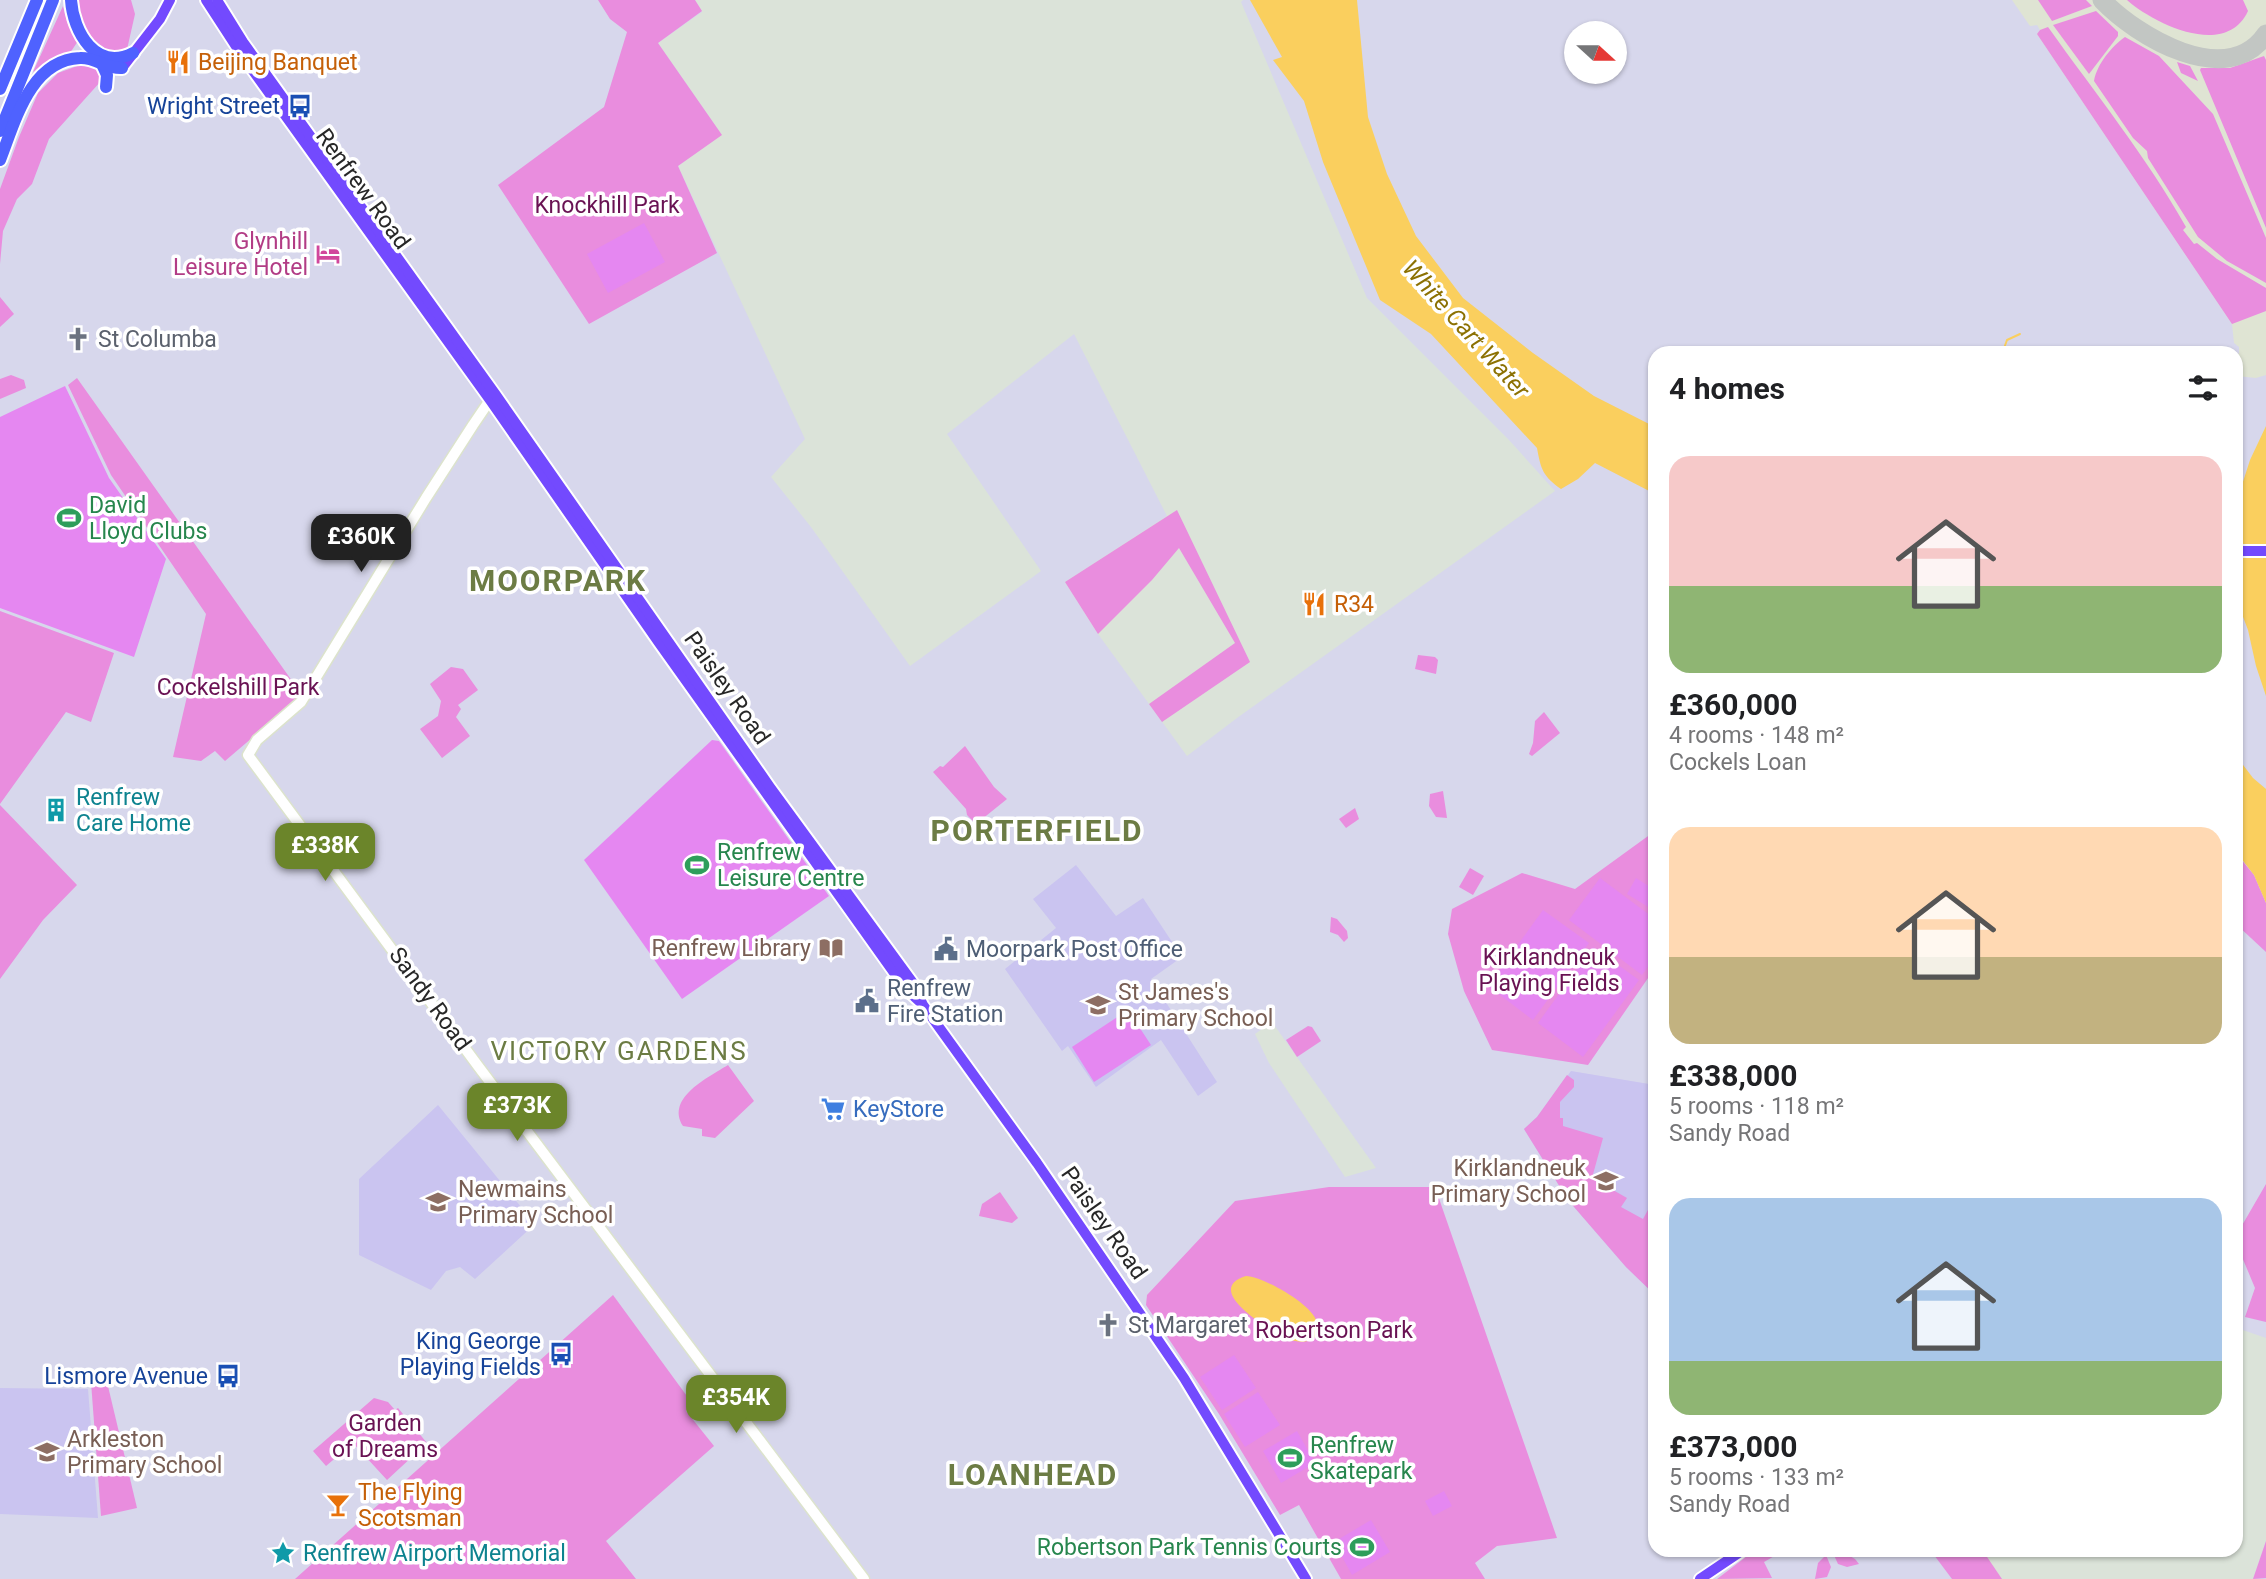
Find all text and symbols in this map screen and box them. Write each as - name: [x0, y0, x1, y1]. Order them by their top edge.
- north arrow: [1564, 21, 1628, 84]
- map controls: [1564, 21, 1627, 84]
- restaurant icon: Beijing Banquet: [164, 48, 192, 76]
- place label: Beijing Banquet: [198, 49, 358, 76]
- bus stop icon: Wright Street: [286, 92, 314, 120]
- place label: Wright Street: [147, 93, 280, 120]
- street label: Renfrew Road: [310, 123, 416, 255]
- park label: Knockhill Park: [534, 192, 680, 219]
- place label: Glynhill Leisure Hotel: [173, 228, 308, 281]
- hotel icon: Glynhill Leisure Hotel: [314, 240, 342, 268]
- water label: White Cart Water: [1397, 254, 1536, 404]
- church icon: St Columba: [64, 325, 92, 353]
- place label: St Columba: [98, 326, 217, 353]
- icon: filters: [2184, 369, 2222, 407]
- text: 4 homes: [1669, 371, 1785, 406]
- place label: David Lloyd Clubs: [89, 492, 207, 545]
- icon: home: [1883, 501, 2009, 627]
- sports icon: David Lloyd Clubs: [55, 504, 83, 532]
- pin: £360K: [312, 514, 410, 574]
- text: £360K: [327, 523, 395, 550]
- district label: MOORPARK: [469, 563, 647, 598]
- restaurant icon: R34: [1300, 590, 1328, 618]
- place label: R34: [1334, 591, 1374, 618]
- street label: Paisley Road: [678, 626, 776, 750]
- park label: Cockelshill Park: [157, 674, 320, 701]
- text: £360,000: [1669, 687, 1797, 722]
- text: 4 rooms · 148 m²: [1669, 722, 1844, 749]
- text: Cockels Loan: [1669, 749, 1807, 776]
- place label: Renfrew Care Home: [76, 784, 191, 837]
- building icon: Renfrew Care Home: [42, 796, 70, 824]
- district label: PORTERFIELD: [931, 813, 1143, 848]
- pin: £338K: [276, 824, 374, 883]
- text: £338K: [291, 832, 359, 859]
- place label: Renfrew Leisure Centre: [717, 839, 864, 892]
- sports icon: Renfrew Leisure Centre: [683, 851, 711, 879]
- icon: home: [1883, 872, 2009, 998]
- library icon: Renfrew Library: [817, 934, 845, 962]
- place label: Renfrew Library: [652, 935, 811, 962]
- public building icon: Moorpark Post Office: [932, 935, 960, 963]
- place label: Moorpark Post Office: [966, 936, 1183, 963]
- street label: Sandy Road: [383, 942, 477, 1056]
- park label: Kirklandneuk Playing Fields: [1478, 944, 1620, 997]
- place label: Renfrew Fire Station: [887, 975, 1003, 1028]
- place label: St James's Primary School: [1118, 979, 1273, 1032]
- public building icon: Renfrew Fire Station: [853, 987, 881, 1015]
- school or university icon: St James's Primary School: [1084, 991, 1112, 1019]
- district label: VICTORY GARDENS: [490, 1036, 748, 1066]
- text: £338,000: [1669, 1058, 1797, 1093]
- pin: £373K: [468, 1084, 566, 1143]
- text: £373K: [483, 1092, 551, 1119]
- text: 5 rooms · 118 m²: [1669, 1093, 1844, 1120]
- supermarket icon: KeyStore: [819, 1095, 847, 1123]
- place label: KeyStore: [853, 1096, 944, 1123]
- text: Sandy Road: [1669, 1120, 1790, 1147]
- place label: Kirklandneuk Primary School: [1431, 1155, 1586, 1208]
- street label: Paisley Road: [1055, 1161, 1153, 1285]
- school or university icon: Kirklandneuk Primary School: [1592, 1167, 1620, 1195]
- place label: Newmains Primary School: [458, 1176, 613, 1229]
- school or university icon: Newmains Primary School: [424, 1188, 452, 1216]
- icon: home: [1883, 1243, 2009, 1369]
- church icon: St Margaret: [1094, 1311, 1122, 1339]
- place label: St Margaret: [1128, 1312, 1248, 1339]
- park label: Robertson Park: [1255, 1317, 1413, 1344]
- place label: King George Playing Fields: [400, 1328, 541, 1381]
- bus stop icon: King George Playing Fields: [547, 1340, 575, 1368]
- bus stop icon: Lismore Avenue: [214, 1362, 242, 1390]
- place label: Lismore Avenue: [44, 1363, 208, 1390]
- pin: £354K: [687, 1376, 785, 1435]
- text: £354K: [702, 1384, 770, 1411]
- park label: Garden of Dreams: [332, 1410, 438, 1463]
- place label: Arkleston Primary School: [67, 1426, 222, 1479]
- text: £373,000: [1669, 1429, 1797, 1464]
- place label: Renfrew Skatepark: [1310, 1432, 1413, 1485]
- school or university icon: Arkleston Primary School: [33, 1438, 61, 1466]
- sports icon: Renfrew Skatepark: [1276, 1444, 1304, 1472]
- district label: LOANHEAD: [948, 1457, 1118, 1492]
- text: 5 rooms · 133 m²: [1669, 1464, 1844, 1491]
- place label: The Flying Scotsman: [358, 1479, 463, 1532]
- bar icon: The Flying Scotsman: [324, 1491, 352, 1519]
- text: Sandy Road: [1669, 1491, 1790, 1518]
- sports icon: Robertson Park Tennis Courts: [1348, 1533, 1376, 1561]
- place label: Robertson Park Tennis Courts: [1037, 1534, 1342, 1561]
- place icon: Renfrew Airport Memorial: [269, 1539, 297, 1567]
- place label: Renfrew Airport Memorial: [303, 1540, 566, 1567]

